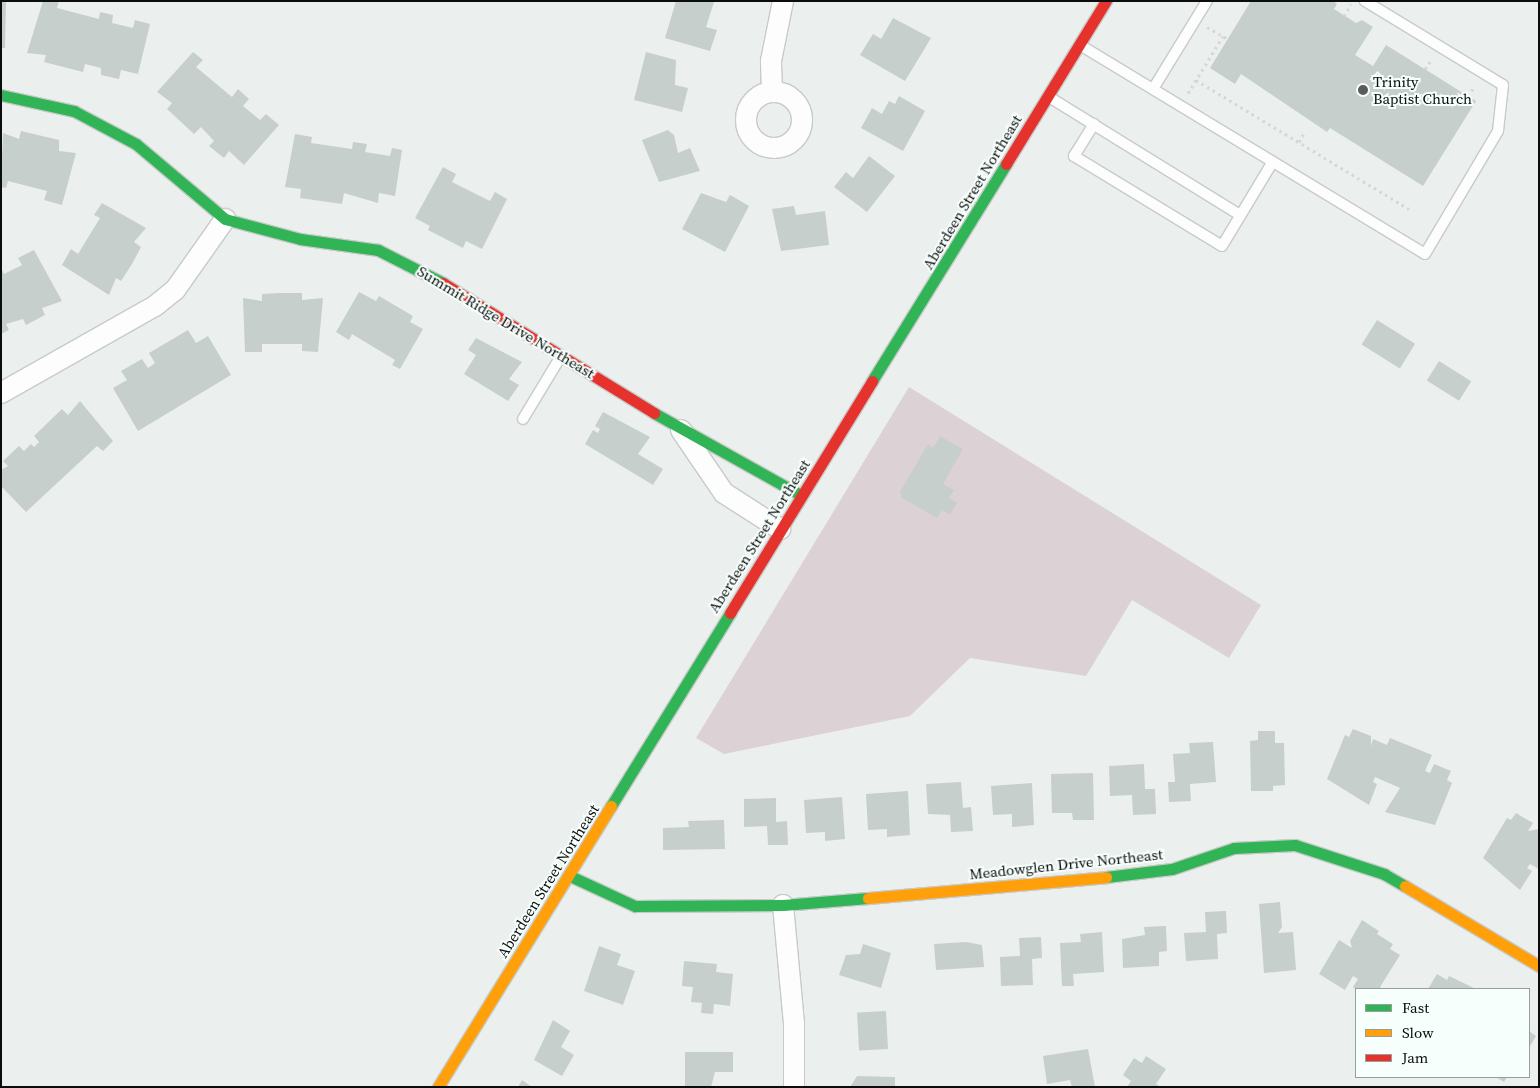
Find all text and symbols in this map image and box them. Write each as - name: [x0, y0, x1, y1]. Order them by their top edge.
- place label: Trinity Baptist Church: [1373, 72, 1472, 107]
- marker: Trinity Baptist Church: [1357, 84, 1369, 96]
- street label: Aberdeen Street Northeast: [919, 111, 1025, 273]
- street label: Summit Ridge Drive Northeast: [414, 262, 598, 382]
- street label: Aberdeen Street Northeast: [704, 456, 814, 616]
- street label: Aberdeen Street Northeast: [493, 801, 603, 961]
- street label: Meadowglen Drive Northeast: [968, 845, 1164, 883]
- legend: [1355, 988, 1530, 1078]
- text: Fast: [1402, 997, 1429, 1018]
- text: Slow: [1402, 1022, 1434, 1043]
- text: Jam: [1402, 1047, 1428, 1068]

